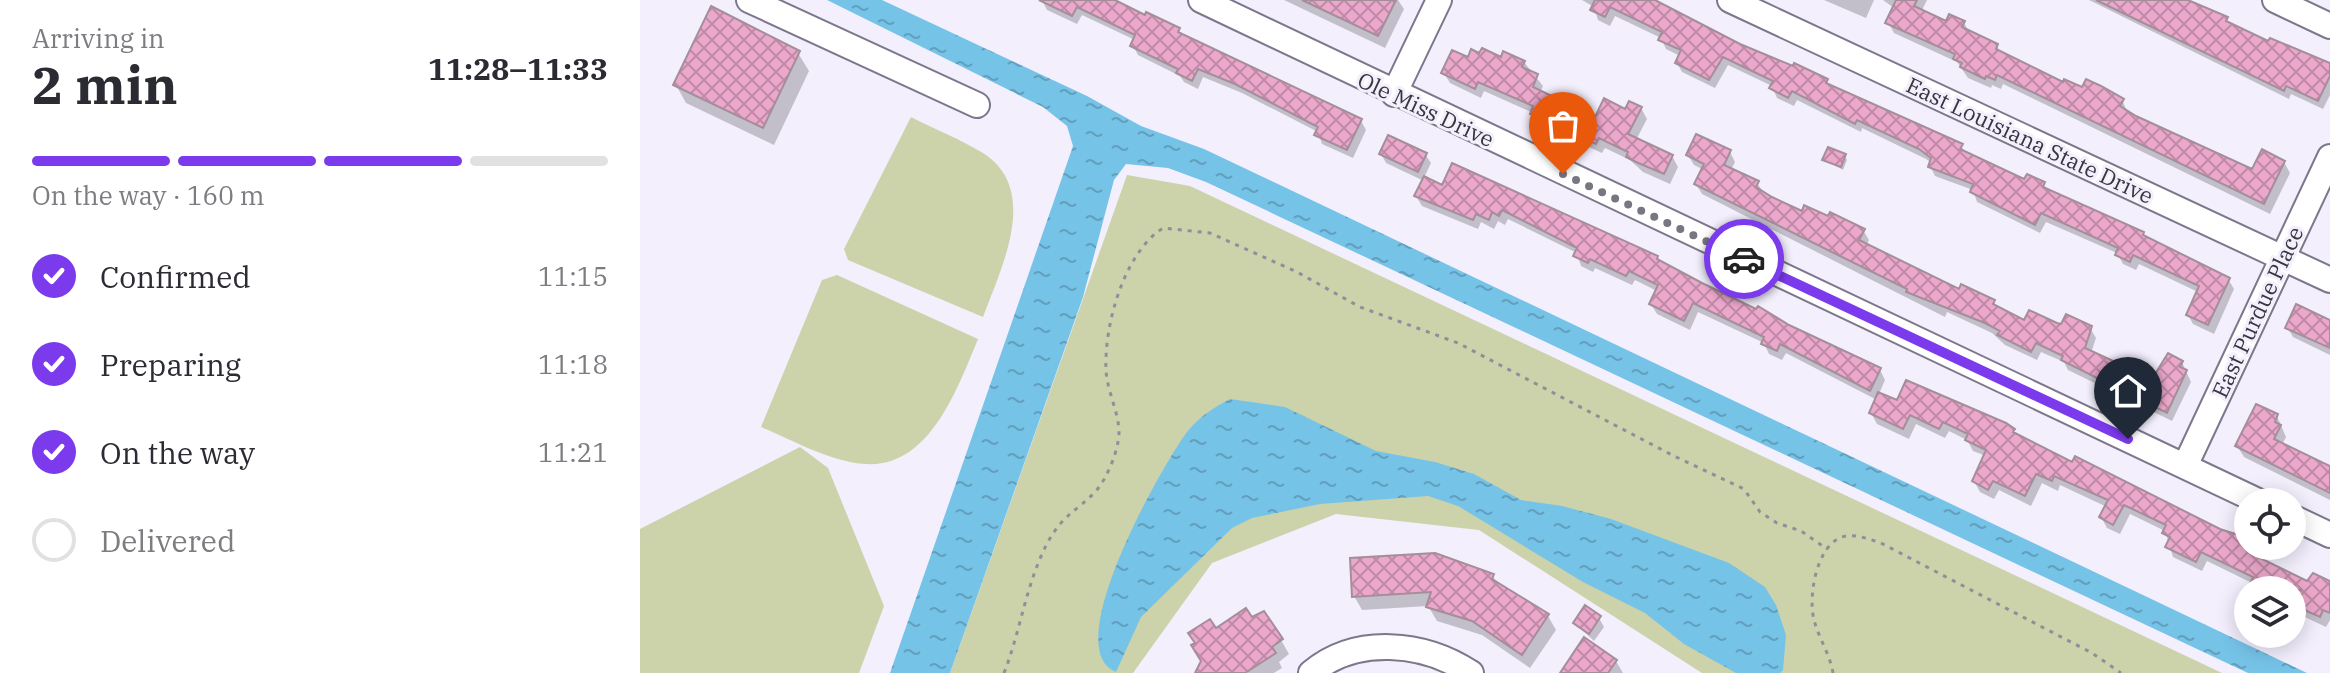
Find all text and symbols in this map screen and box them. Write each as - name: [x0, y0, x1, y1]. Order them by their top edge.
- text: Arriving in: [32, 21, 165, 55]
- text: 11:28–11:33: [428, 49, 608, 88]
- text: 2 min: [32, 51, 178, 118]
- street label: Ole Miss Drive: [1353, 65, 1499, 153]
- street label: East Louisiana State Drive: [1902, 70, 2158, 210]
- pin: [1529, 92, 1597, 174]
- icon: bag: [1541, 104, 1585, 148]
- text: On the way · 160 m: [32, 178, 265, 212]
- courier: [1704, 219, 1784, 299]
- street label: East Purdue Place: [2205, 222, 2309, 402]
- icon: car: [1722, 237, 1766, 281]
- icon: check: [32, 254, 76, 298]
- text: Confirmed: [100, 257, 251, 296]
- text: 11:15: [538, 259, 608, 293]
- icon: check: [32, 342, 76, 386]
- text: Preparing: [100, 345, 241, 384]
- text: 11:18: [538, 347, 608, 381]
- pin: [2094, 357, 2162, 439]
- icon: home: [2106, 369, 2150, 413]
- icon: check: [32, 430, 76, 474]
- text: On the way: [100, 433, 255, 472]
- text: 11:21: [538, 435, 608, 469]
- map controls: [2234, 488, 2306, 648]
- button: locate: [2234, 488, 2306, 560]
- text: Delivered: [100, 521, 235, 560]
- button: layers: [2234, 576, 2306, 648]

